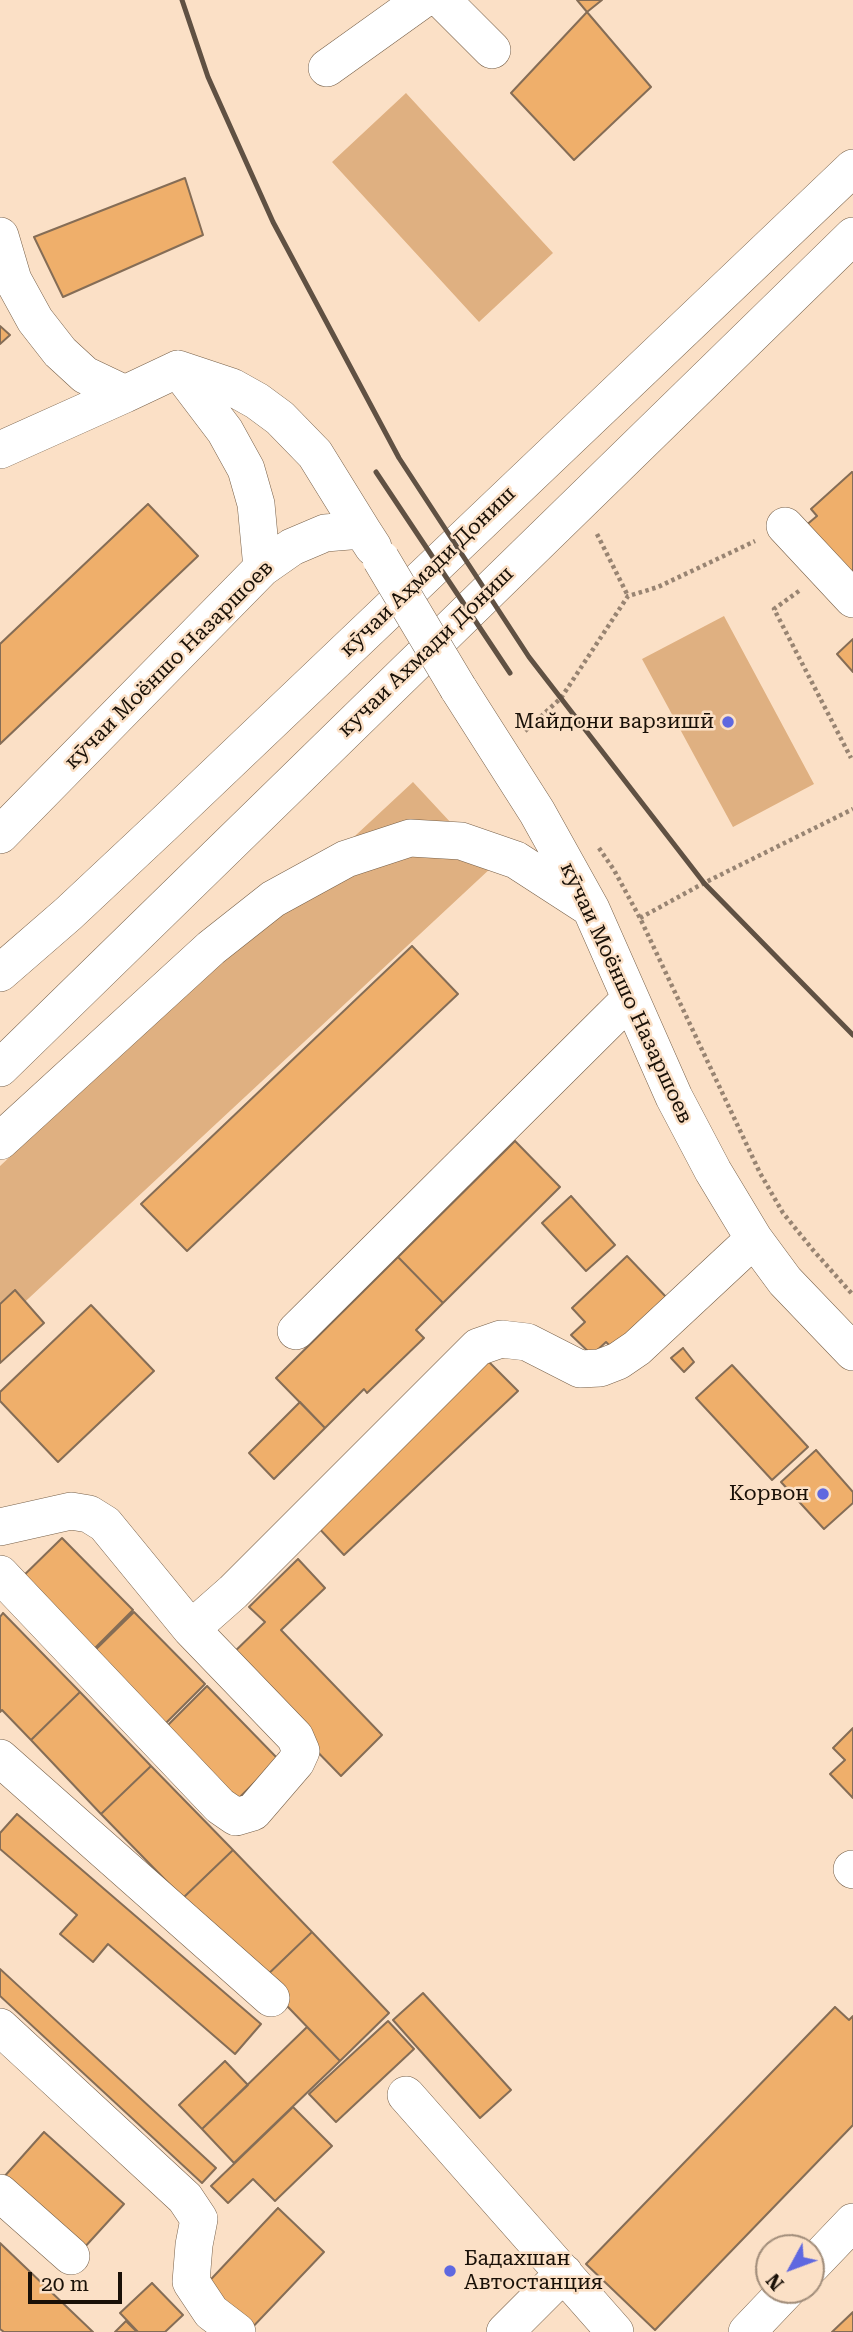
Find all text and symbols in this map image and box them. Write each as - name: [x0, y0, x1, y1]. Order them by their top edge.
- street label: кӯчаи Аҳмади Дониш: [335, 482, 521, 662]
- street label: кӯчаи Моёншо Назаршоев: [59, 555, 279, 775]
- street label: кучаи Ахмади Дониш: [333, 562, 519, 742]
- place label: Майдони варзишӣ: [514, 709, 714, 735]
- marker: Майдони варзишӣ: [720, 714, 736, 730]
- street label: кӯчаи Моёншо Назаршоев: [554, 859, 698, 1127]
- place label: Корвон: [729, 1481, 809, 1507]
- marker: Корвон: [815, 1486, 831, 1502]
- north arrow: [755, 2234, 825, 2304]
- place label: Бадахшан Автостанция: [464, 2246, 603, 2296]
- scale bar: [32, 2258, 126, 2302]
- marker: Бадахшан Автостанция: [442, 2263, 458, 2279]
- text: N: [762, 2269, 789, 2295]
- text: 20 m: [41, 2272, 89, 2296]

